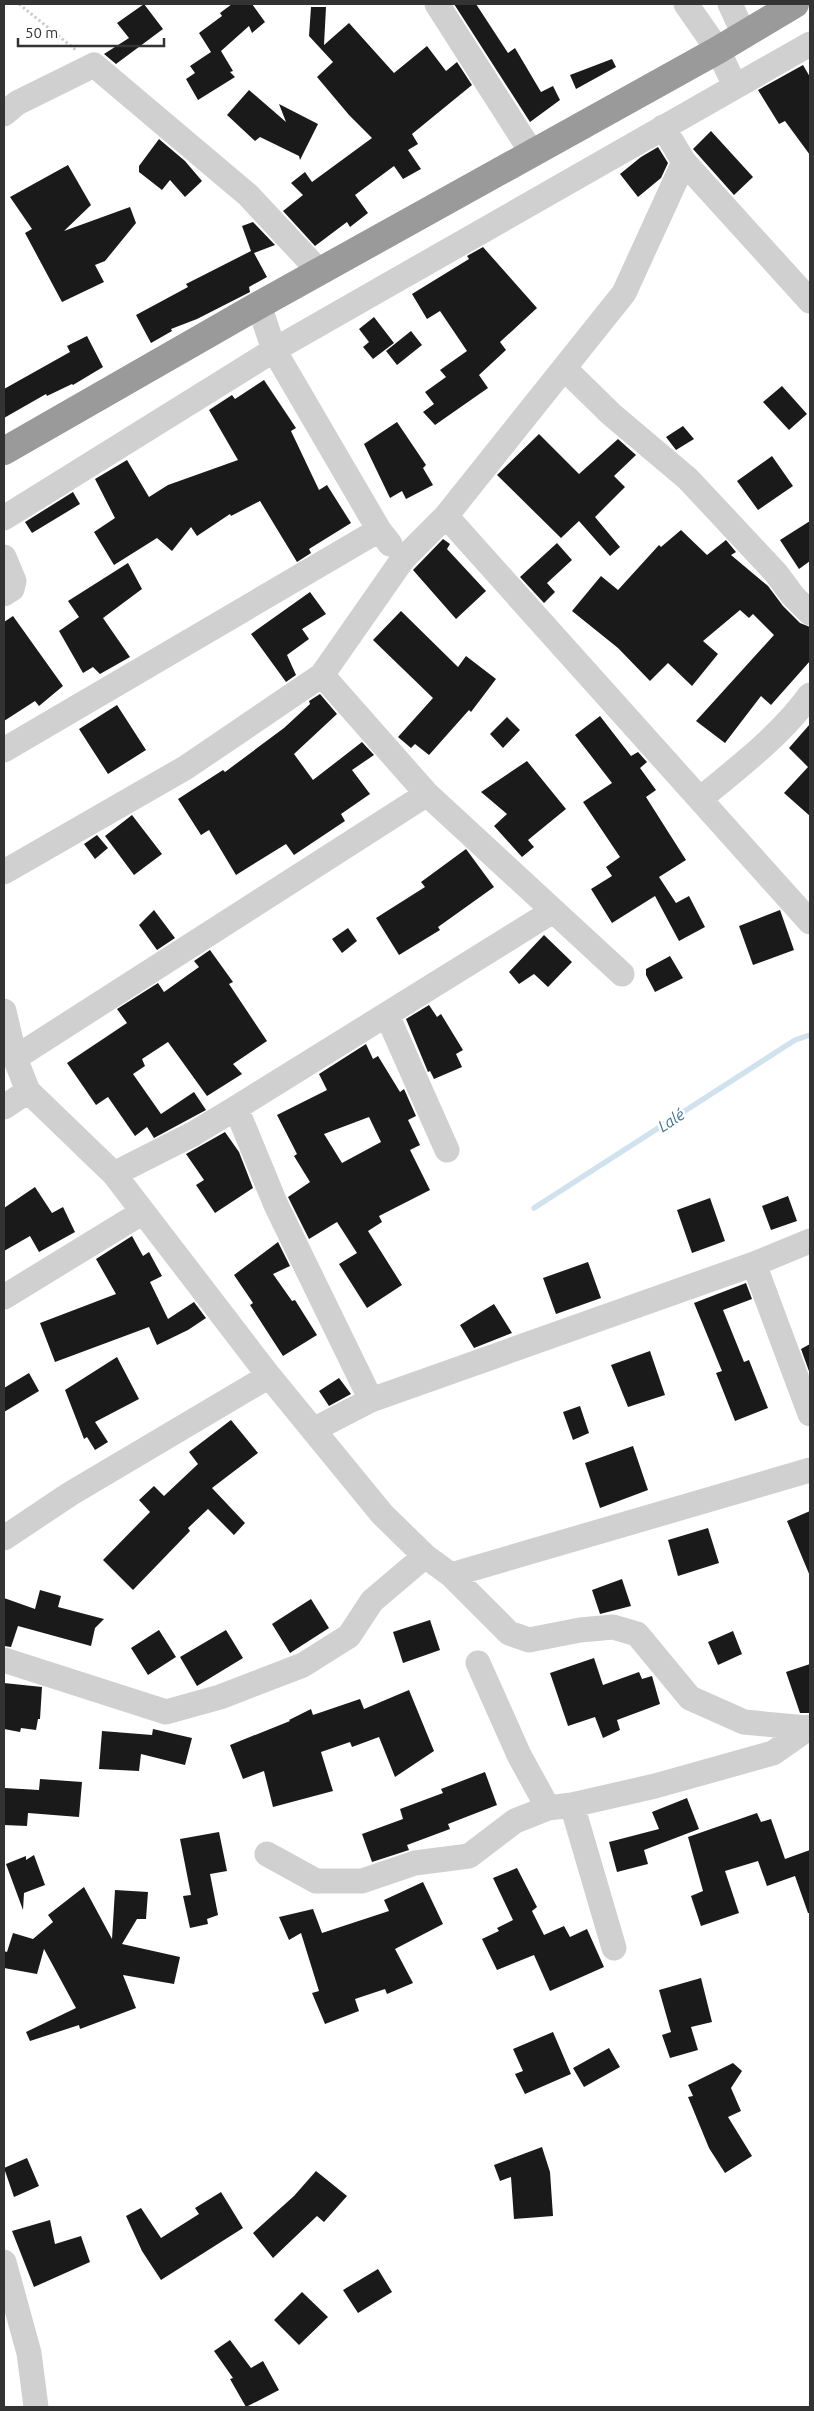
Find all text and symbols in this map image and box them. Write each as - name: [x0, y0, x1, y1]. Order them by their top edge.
- scale bar: [18, 15, 164, 47]
- text: 50 m: [25, 24, 58, 41]
- water label: Lalé: [654, 1105, 688, 1135]

